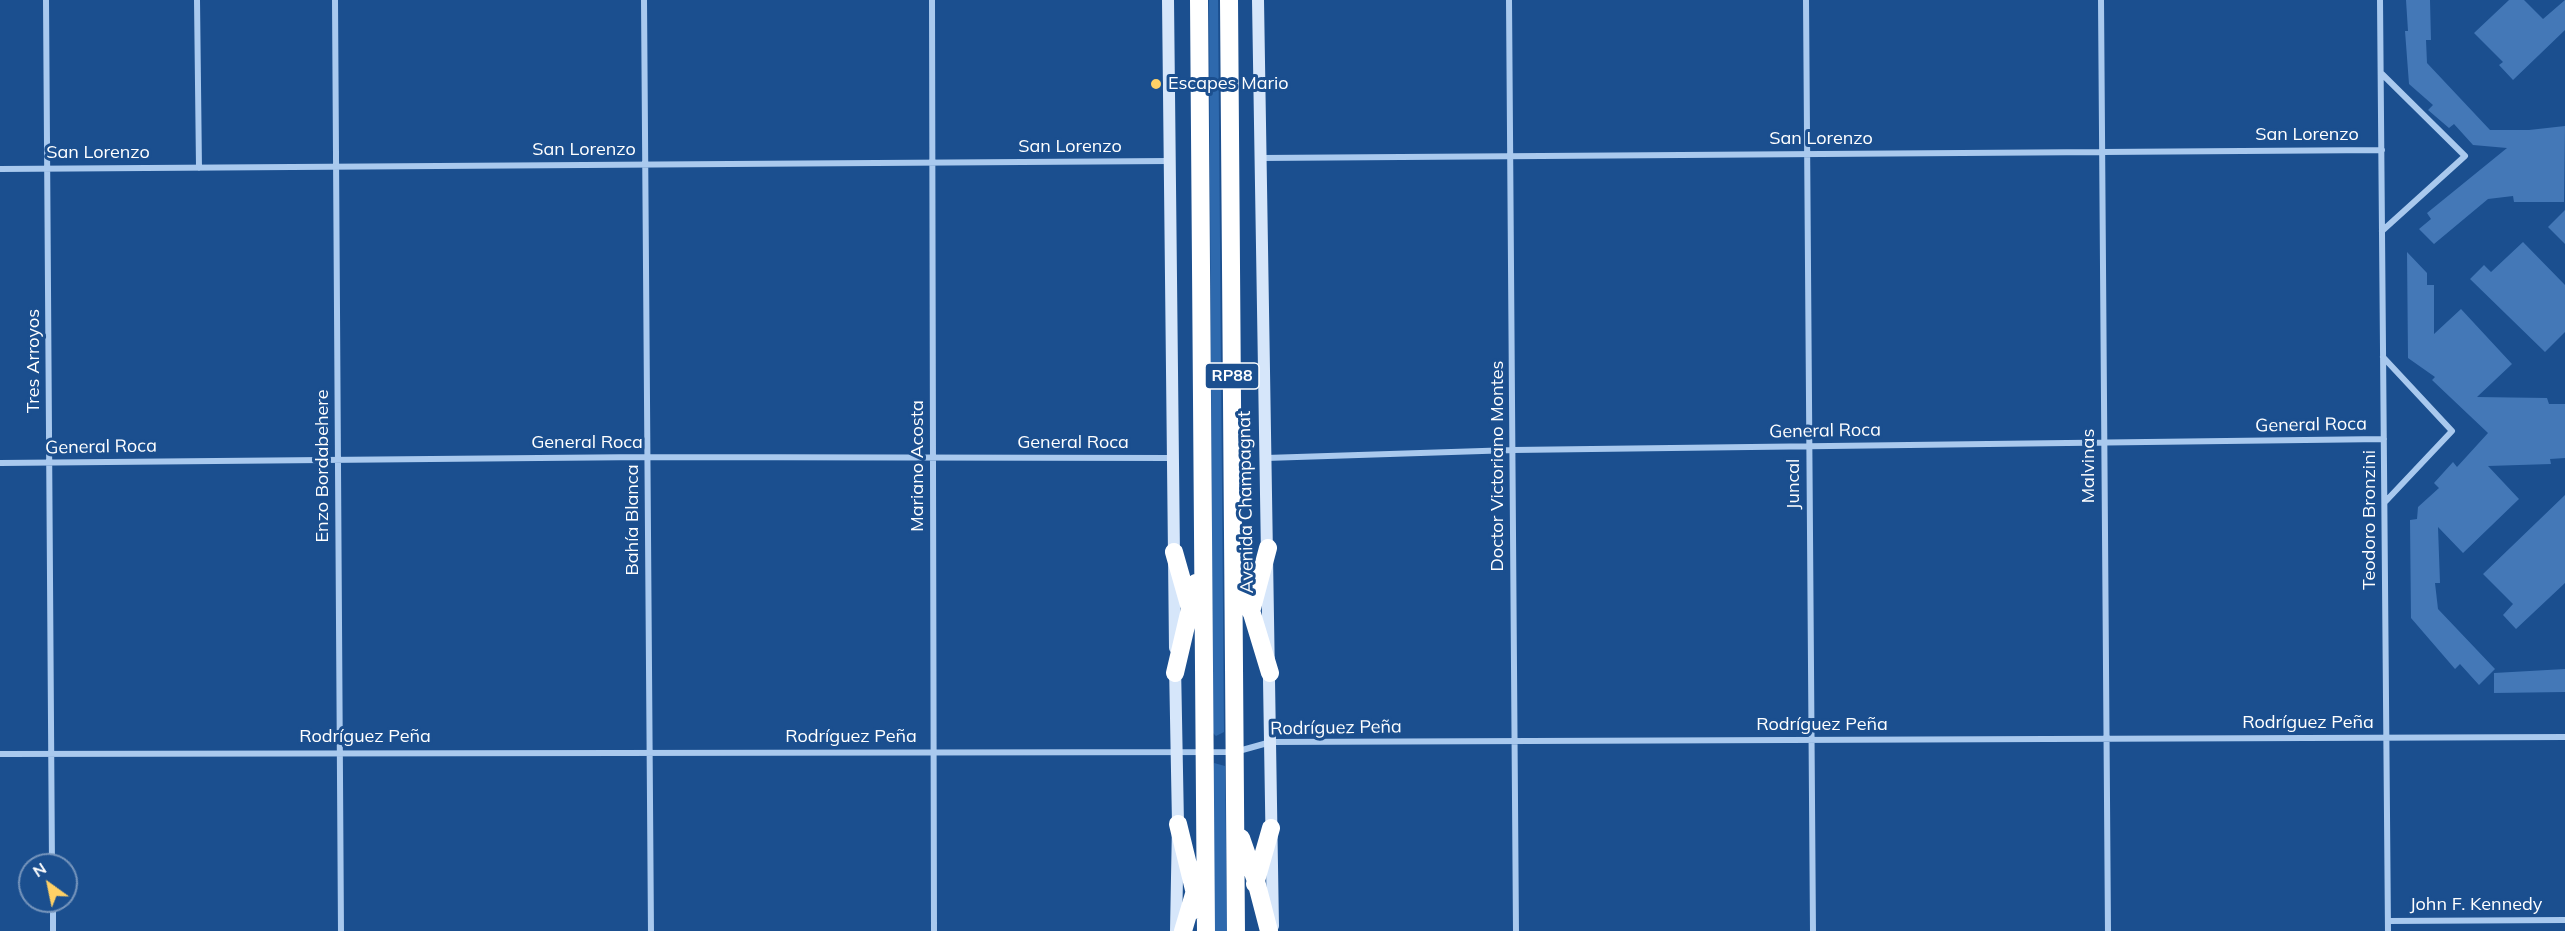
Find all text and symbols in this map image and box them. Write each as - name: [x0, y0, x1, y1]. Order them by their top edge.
- place label: Escapes Mario: [1168, 73, 1289, 95]
- marker: Escapes Mario: [1149, 77, 1163, 91]
- street label: San Lorenzo: [2255, 124, 2359, 146]
- street label: San Lorenzo: [1769, 128, 1873, 150]
- street label: San Lorenzo: [1018, 136, 1122, 158]
- street label: San Lorenzo: [532, 139, 636, 161]
- street label: San Lorenzo: [46, 142, 150, 164]
- street label: Tres Arroyos: [23, 309, 45, 413]
- street label: Doctor Victoriano Montes: [1487, 361, 1509, 571]
- road number: RP88: [1205, 363, 1259, 389]
- street label: Enzo Bordabehere: [312, 390, 334, 542]
- street label: Mariano Acosta: [907, 400, 929, 532]
- street label: Avenida Champagnat: [1234, 410, 1258, 594]
- street label: General Roca: [2255, 413, 2367, 437]
- street label: General Roca: [1769, 419, 1881, 443]
- street label: Malvinas: [2078, 429, 2100, 503]
- street label: General Roca: [531, 432, 643, 454]
- street label: General Roca: [1017, 432, 1129, 454]
- street label: General Roca: [45, 435, 157, 459]
- street label: Teodoro Bronzini: [2359, 450, 2381, 590]
- street label: Juncal: [1783, 459, 1805, 509]
- street label: Bahía Blanca: [622, 465, 644, 575]
- street label: Rodríguez Peña: [2242, 712, 2374, 734]
- street label: Rodríguez Peña: [1756, 714, 1888, 736]
- street label: Rodríguez Peña: [1270, 716, 1402, 740]
- street label: Rodríguez Peña: [299, 726, 431, 748]
- street label: Rodríguez Peña: [785, 726, 917, 748]
- north arrow: [18, 853, 78, 913]
- text: N: [29, 858, 50, 881]
- street label: John F. Kennedy: [2410, 894, 2542, 916]

